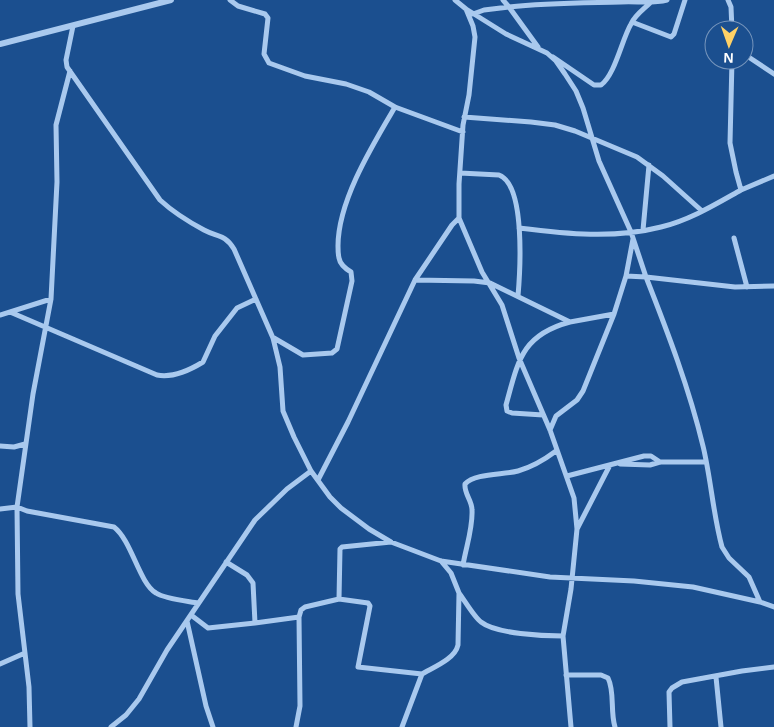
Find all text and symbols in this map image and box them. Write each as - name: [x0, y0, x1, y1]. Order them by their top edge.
- north arrow: [704, 20, 754, 70]
- text: N: [723, 50, 734, 66]

